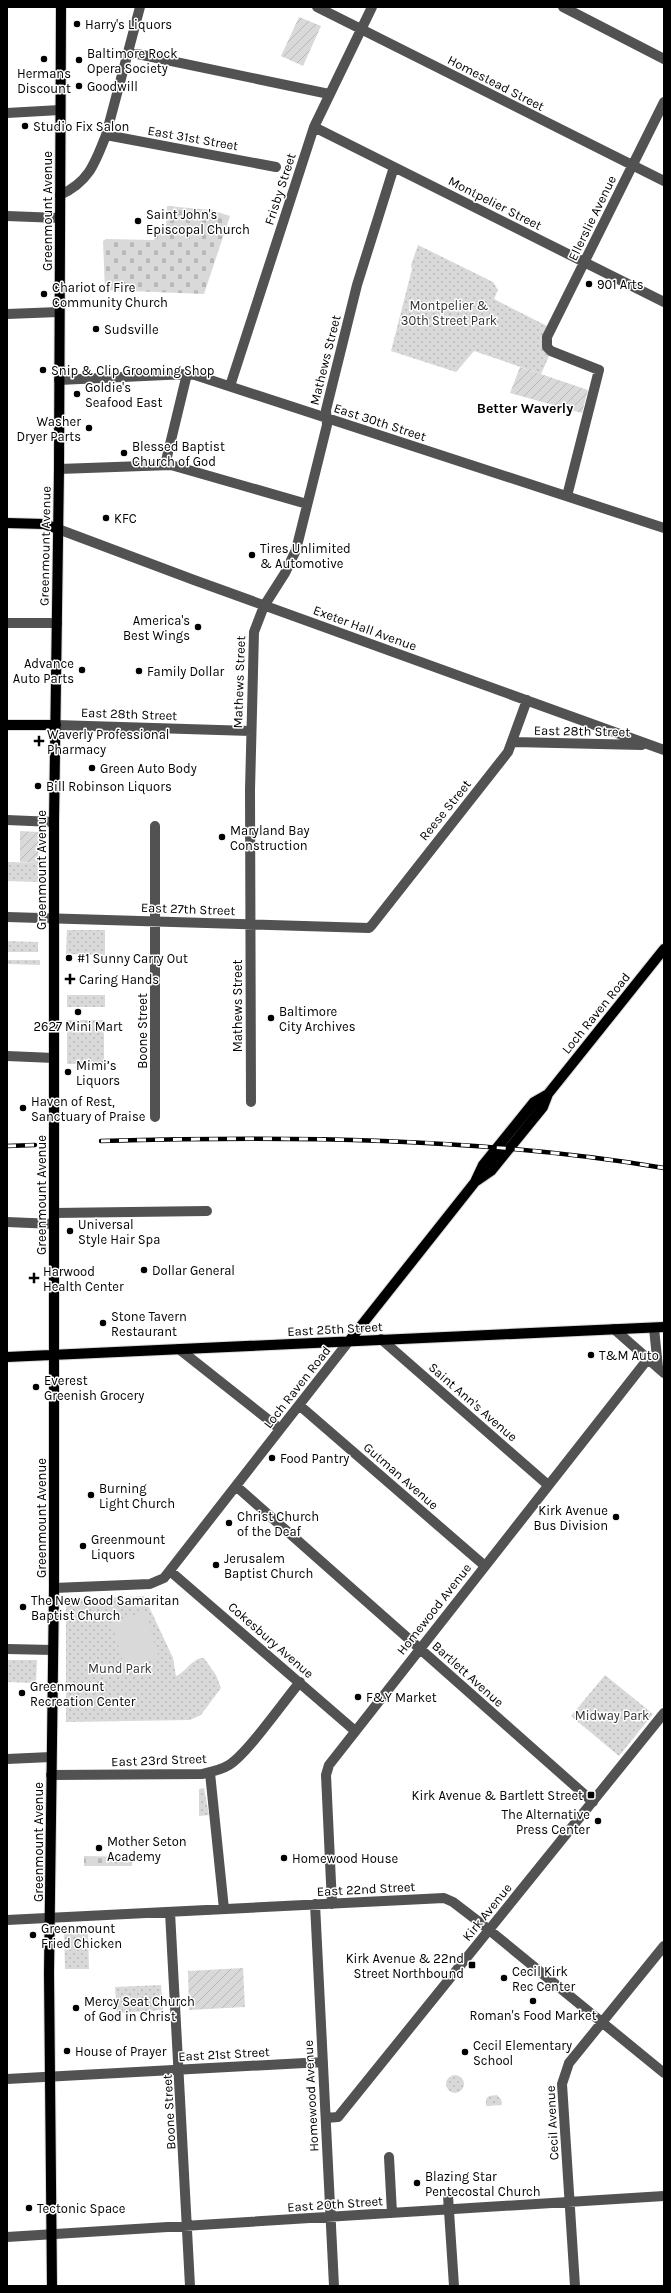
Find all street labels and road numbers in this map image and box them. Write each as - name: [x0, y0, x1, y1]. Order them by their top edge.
- street label: Homestead Street: [445, 52, 547, 114]
- street label: East 31st Street: [147, 123, 240, 153]
- street label: Greenmount Avenue: [40, 151, 55, 271]
- street label: Frisby Street: [261, 151, 299, 227]
- street label: Montpelier Street: [446, 173, 544, 233]
- street label: Ellerslie Avenue: [565, 173, 619, 263]
- street label: Mathews Street: [307, 313, 344, 407]
- street label: East 30th Street: [332, 400, 428, 444]
- street label: Greenmount Avenue: [36, 486, 54, 606]
- street label: Exeter Hall Avenue: [311, 602, 419, 654]
- street label: Mathews Street: [230, 635, 248, 729]
- street label: East 28th Street: [81, 705, 177, 723]
- street label: East 28th Street: [534, 723, 630, 739]
- street label: Reese Street: [416, 777, 474, 843]
- street label: Greenmount Avenue: [34, 810, 49, 930]
- street label: East 27th Street: [141, 900, 236, 918]
- street label: Mathews Street: [230, 960, 245, 1052]
- street label: Loch Raven Road: [559, 969, 633, 1057]
- street label: Boone Street: [135, 993, 150, 1069]
- street label: Greenmount Avenue: [34, 1135, 49, 1255]
- street label: East 25th Street: [287, 1319, 383, 1339]
- street label: Loch Raven Road: [260, 1343, 334, 1431]
- street label: Saint Ann's Avenue: [426, 1359, 521, 1445]
- street label: Gutman Avenue: [361, 1439, 442, 1513]
- street label: Greenmount Avenue: [34, 1458, 49, 1578]
- street label: Homewood Avenue: [394, 1560, 475, 1658]
- street label: Cokesbury Avenue: [225, 1599, 317, 1681]
- street label: Bartlett Avenue: [429, 1638, 507, 1710]
- street label: East 23rd Street: [111, 1751, 207, 1769]
- street label: Greenmount Avenue: [31, 1782, 46, 1902]
- street label: East 22nd Street: [316, 1879, 416, 1899]
- street label: Kirk Avenue: [459, 1880, 515, 1944]
- street label: Homewood Avenue: [301, 2039, 321, 2152]
- street label: East 21st Street: [178, 2044, 270, 2064]
- street label: Boone Street: [160, 2074, 178, 2150]
- street label: Cecil Avenue: [543, 2085, 561, 2161]
- street label: East 20th Street: [287, 2193, 384, 2215]

